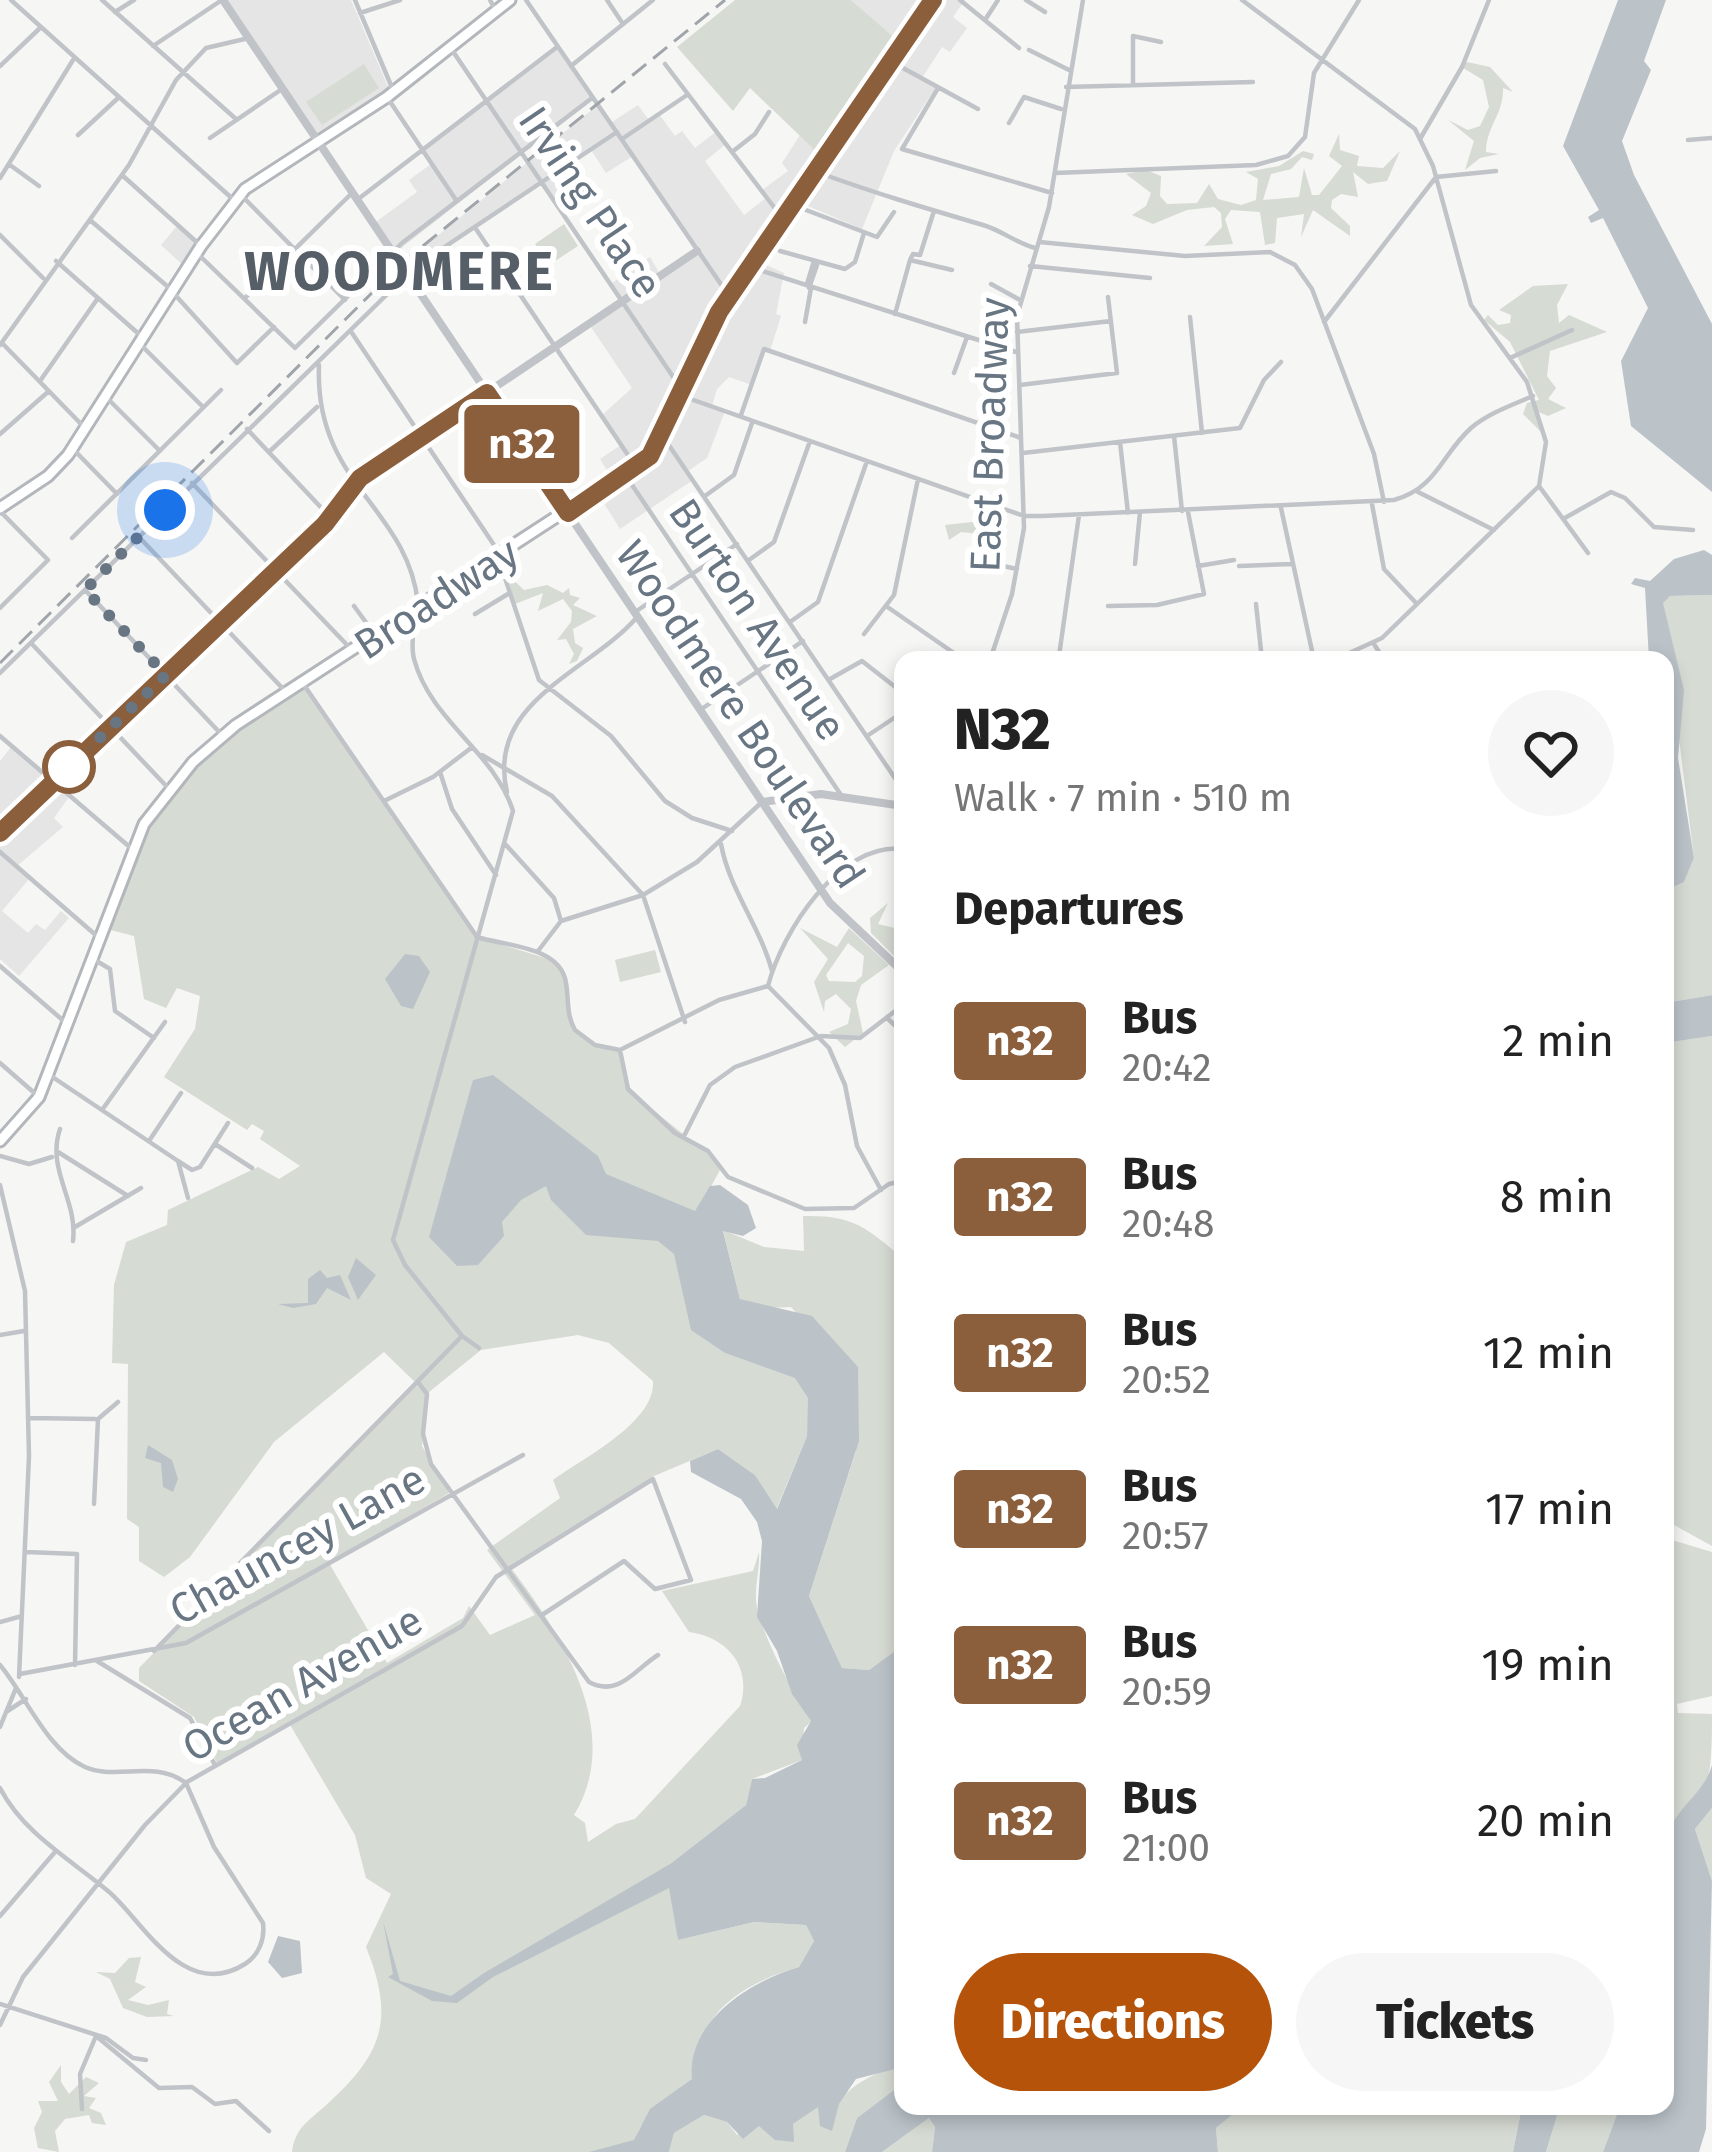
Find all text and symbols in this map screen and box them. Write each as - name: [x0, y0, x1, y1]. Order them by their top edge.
- street label: Irving Place: [508, 97, 672, 308]
- district label: WOODMERE: [244, 240, 556, 304]
- street label: East Broadway: [960, 296, 1020, 574]
- line badge: n32: [453, 405, 591, 483]
- text: n32: [488, 419, 556, 469]
- your location: [135, 480, 195, 540]
- street label: Burton Avenue: [658, 489, 856, 750]
- street label: Broadway: [345, 527, 528, 670]
- street label: Woodmere Boulevard: [605, 531, 875, 898]
- button: heart: [1488, 690, 1614, 816]
- text: N32: [954, 696, 1051, 764]
- unlabelled marker: [44, 742, 94, 792]
- text: Walk · 7 min · 510 m: [954, 775, 1292, 821]
- text: Departures: [954, 882, 1184, 936]
- text: Bus: [1122, 991, 1197, 1045]
- text: 2 min: [1502, 1014, 1614, 1068]
- text: n32: [986, 1016, 1054, 1066]
- text: 20:42: [1122, 1045, 1212, 1091]
- text: Bus: [1122, 1147, 1197, 1201]
- text: 8 min: [1500, 1170, 1614, 1224]
- text: n32: [986, 1172, 1054, 1222]
- text: 20:48: [1122, 1201, 1214, 1247]
- text: Bus: [1122, 1303, 1197, 1357]
- text: 12 min: [1483, 1326, 1614, 1380]
- text: n32: [986, 1328, 1054, 1378]
- text: 20:52: [1122, 1357, 1211, 1403]
- street label: Chauncey Lane: [161, 1454, 434, 1636]
- text: Bus: [1122, 1459, 1197, 1513]
- text: 17 min: [1485, 1482, 1614, 1536]
- text: n32: [986, 1484, 1054, 1534]
- text: 20:57: [1122, 1513, 1209, 1559]
- street label: Ocean Avenue: [174, 1595, 431, 1773]
- text: Bus: [1122, 1615, 1197, 1669]
- text: 19 min: [1481, 1638, 1614, 1692]
- text: n32: [986, 1640, 1054, 1690]
- text: 20:59: [1122, 1669, 1212, 1715]
- text: Bus: [1122, 1771, 1197, 1825]
- text: 20 min: [1477, 1794, 1614, 1848]
- text: n32: [986, 1796, 1054, 1846]
- text: 21:00: [1122, 1825, 1210, 1871]
- button: Directions: [954, 1953, 1272, 2091]
- button: Tickets: [1296, 1953, 1614, 2091]

